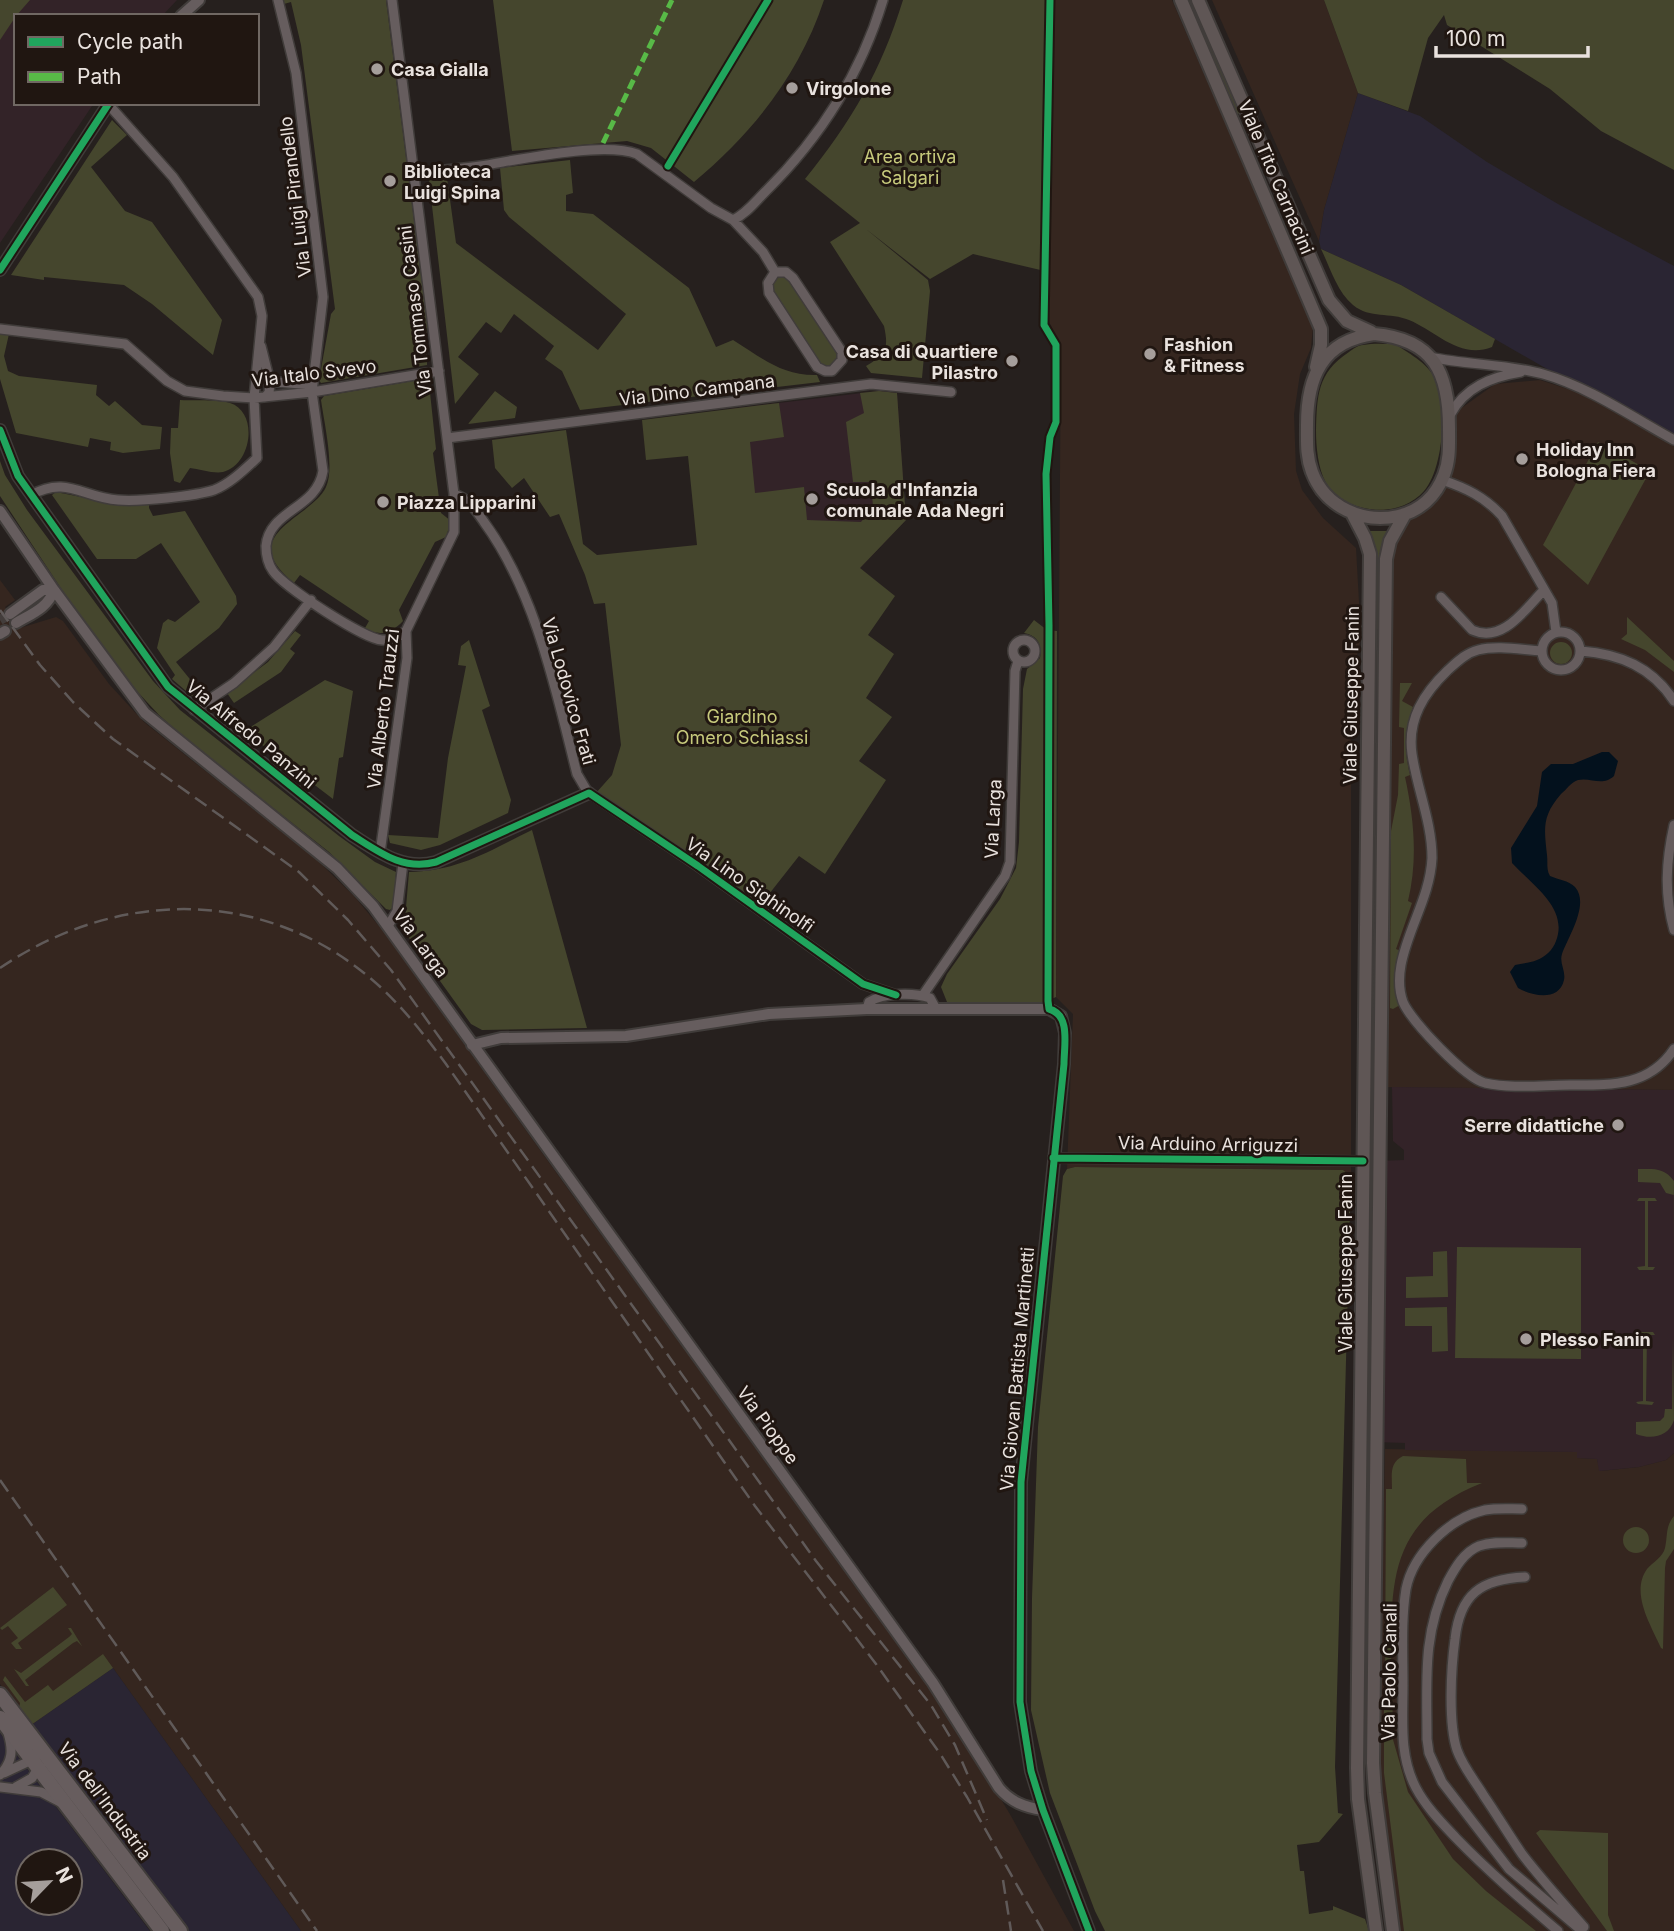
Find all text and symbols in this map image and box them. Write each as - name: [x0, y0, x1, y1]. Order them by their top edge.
- legend: [14, 14, 259, 105]
- scale bar: [1436, 14, 1588, 58]
- text: 100 m: [1446, 26, 1505, 51]
- text: Cycle path: [77, 29, 183, 54]
- place label: Casa Gialla: [391, 59, 489, 80]
- marker: Casa Gialla: [369, 61, 385, 77]
- text: Path: [77, 64, 122, 89]
- place label: Virgolone: [806, 78, 892, 99]
- marker: Virgolone: [784, 80, 800, 96]
- street label: Viale Tito Carnacini: [1234, 97, 1318, 257]
- street label: Via Luigi Pirandello: [275, 115, 315, 279]
- park label: Area ortiva Salgari: [864, 146, 956, 188]
- place label: Biblioteca Luigi Spina: [404, 161, 500, 203]
- marker: Biblioteca Luigi Spina: [382, 173, 398, 189]
- street label: Via Tommaso Casini: [394, 224, 436, 398]
- place label: Fashion & Fitness: [1164, 334, 1244, 376]
- place label: Casa di Quartiere Pilastro: [846, 341, 998, 383]
- marker: Fashion & Fitness: [1142, 346, 1158, 362]
- marker: Casa di Quartiere Pilastro: [1004, 353, 1020, 369]
- street label: Via Italo Svevo: [251, 355, 377, 391]
- street label: Via Dino Campana: [618, 370, 776, 410]
- place label: Holiday Inn Bologna Fiera: [1536, 439, 1656, 481]
- marker: Holiday Inn Bologna Fiera: [1514, 451, 1530, 467]
- place label: Scuola d'Infanzia comunale Ada Negri: [826, 479, 1004, 521]
- marker: Scuola d'Infanzia comunale Ada Negri: [804, 491, 820, 507]
- place label: Piazza Lipparini: [397, 492, 536, 513]
- marker: Piazza Lipparini: [375, 494, 391, 510]
- street label: Viale Giuseppe Fanin: [1339, 605, 1363, 785]
- street label: Via Lodovico Frati: [538, 615, 600, 767]
- street label: Via Alberto Trauzzi: [363, 628, 403, 790]
- street label: Via Alfredo Panzini: [182, 675, 320, 793]
- park label: Giardino Omero Schiassi: [676, 706, 808, 748]
- street label: Via Larga: [980, 779, 1006, 859]
- street label: Via Lino Sighinolfi: [682, 833, 818, 937]
- street label: Via Larga: [389, 905, 453, 981]
- place label: Serre didattiche: [1464, 1115, 1604, 1136]
- marker: Serre didattiche: [1610, 1117, 1626, 1133]
- street label: Via Arduino Arriguzzi: [1118, 1132, 1298, 1156]
- street label: Viale Giuseppe Fanin: [1335, 1174, 1356, 1352]
- street label: Via Giovan Battista Martinetti: [996, 1246, 1038, 1492]
- place label: Plesso Fanin: [1540, 1329, 1651, 1350]
- marker: Plesso Fanin: [1518, 1331, 1534, 1347]
- street label: Via Pioppe: [733, 1382, 803, 1468]
- street label: Via Paolo Canali: [1377, 1603, 1401, 1741]
- street label: Via dell'Industria: [54, 1738, 156, 1864]
- north arrow: [14, 1847, 84, 1917]
- text: N: [50, 1864, 77, 1886]

